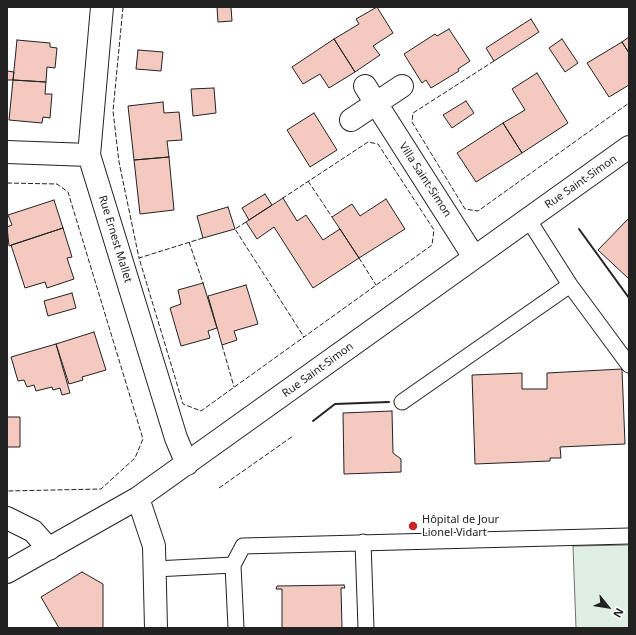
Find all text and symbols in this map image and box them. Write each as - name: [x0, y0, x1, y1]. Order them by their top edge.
- street label: Villa Saint-Simon: [396, 140, 454, 220]
- street label: Rue Saint-Simon: [543, 152, 619, 212]
- street label: Rue Ernest Mallet: [95, 194, 135, 284]
- street label: Rue Saint-Simon: [280, 340, 356, 400]
- place label: Hôpital de Jour Lionel Vidart: [422, 513, 499, 539]
- marker: Hôpital de Jour Lionel Vidart: [407, 520, 419, 532]
- north arrow: [588, 587, 628, 627]
- text: N: [610, 606, 628, 621]

